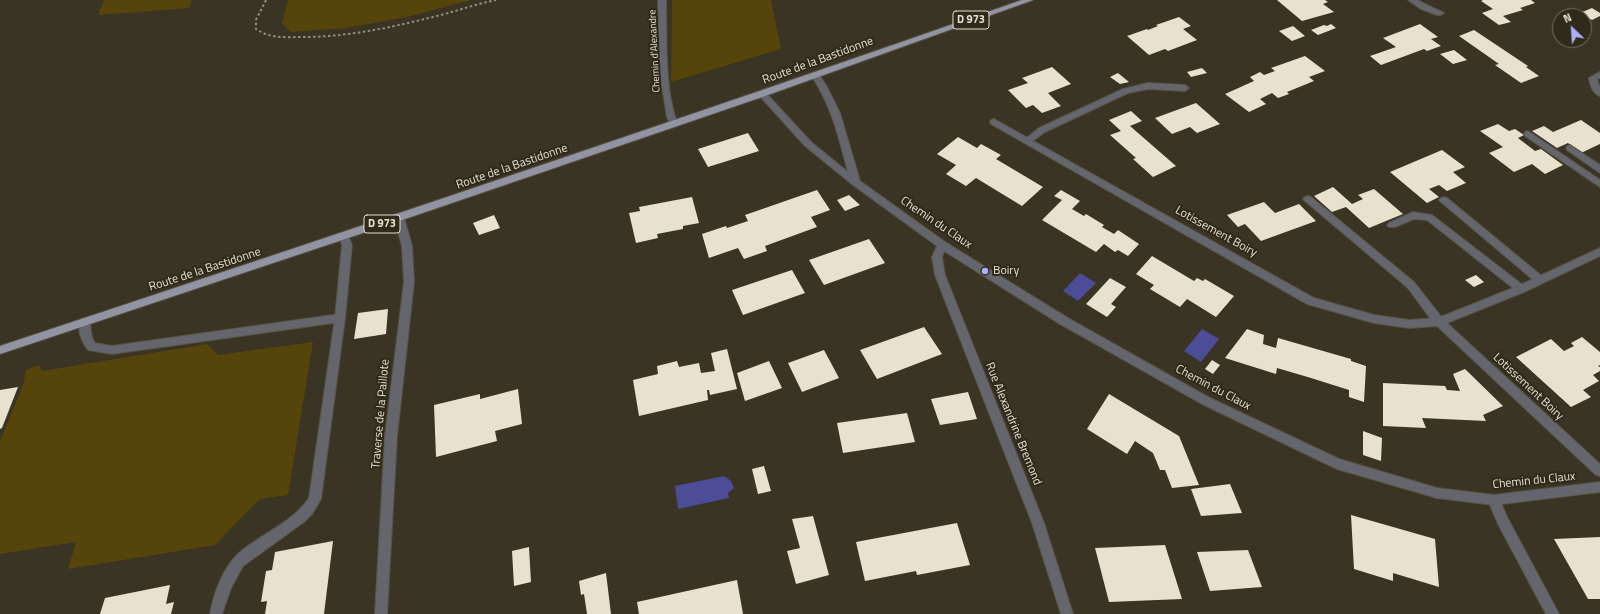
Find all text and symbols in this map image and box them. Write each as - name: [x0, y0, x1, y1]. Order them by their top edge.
- north arrow: [1552, 8, 1592, 48]
- street label: Chemin d'Alexandre: [647, 9, 663, 93]
- text: N: [1561, 9, 1574, 27]
- road number: D 973: [953, 11, 989, 29]
- street label: Route de la Bastidonne: [761, 34, 875, 88]
- street label: Route de la Bastidonne: [454, 141, 570, 193]
- street label: Chemin du Claux: [897, 194, 975, 252]
- street label: Lotissement Boiry: [1172, 203, 1260, 261]
- road number: D 973: [364, 215, 400, 233]
- street label: Route de la Bastidonne: [147, 245, 263, 295]
- place label: Boiry: [993, 264, 1019, 278]
- marker: Boiry: [980, 266, 990, 276]
- street label: Lotissement Boiry: [1490, 350, 1566, 424]
- street label: Traverse de la Paillote: [369, 359, 393, 469]
- street label: Rue Alexandrine Bremond: [982, 361, 1044, 487]
- street label: Chemin du Claux: [1173, 362, 1253, 414]
- street label: Chemin du Claux: [1492, 469, 1576, 493]

